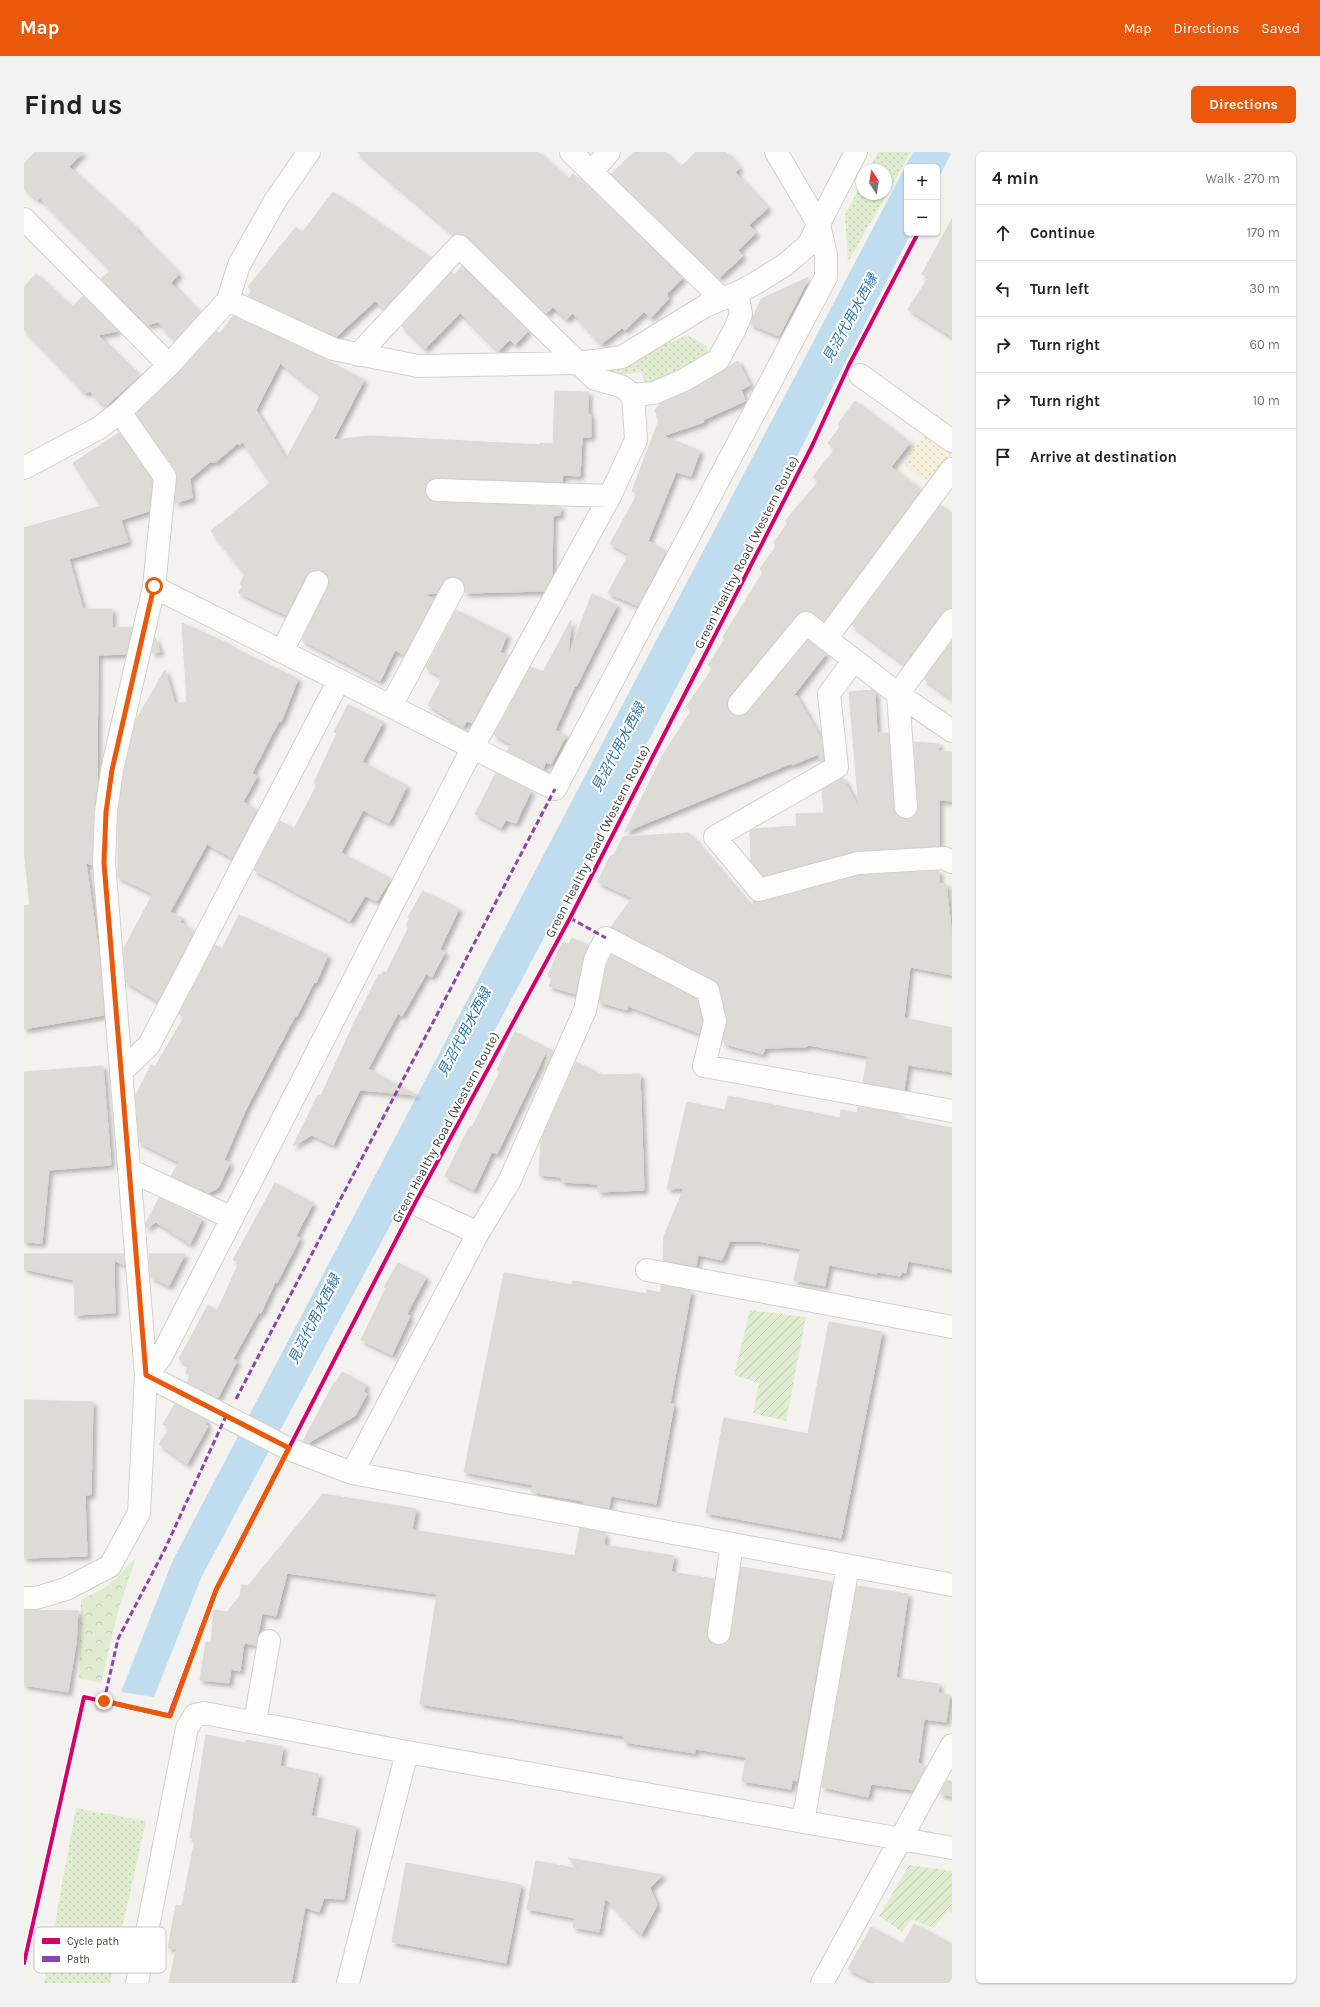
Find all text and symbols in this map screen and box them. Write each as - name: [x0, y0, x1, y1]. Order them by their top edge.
- text: Map: [20, 17, 59, 39]
- text: Map: [1124, 20, 1152, 37]
- text: Directions: [1174, 20, 1239, 37]
- text: Saved: [1261, 20, 1300, 37]
- button: Directions: [1191, 86, 1296, 123]
- text: Find us: [24, 88, 123, 121]
- north arrow: [856, 164, 892, 200]
- map controls: [904, 164, 940, 236]
- button: +: [904, 164, 940, 200]
- text: 4 min: [992, 168, 1039, 188]
- text: Walk · 270 m: [1206, 171, 1280, 186]
- button: −: [904, 200, 940, 236]
- icon: ahead: [992, 222, 1014, 244]
- text: Continue: [1030, 224, 1095, 242]
- text: 170 m: [1247, 225, 1280, 240]
- water label: 見沼代用水西縁: [819, 270, 883, 365]
- icon: left: [992, 278, 1014, 300]
- text: Turn left: [1030, 280, 1089, 298]
- text: 30 m: [1249, 281, 1280, 296]
- icon: right: [992, 334, 1014, 356]
- text: Turn right: [1030, 336, 1100, 354]
- text: 60 m: [1250, 337, 1280, 352]
- icon: right: [992, 390, 1014, 412]
- text: Turn right: [1030, 392, 1100, 410]
- text: 10 m: [1253, 393, 1280, 408]
- icon: arrive: [992, 446, 1014, 468]
- text: Arrive at destination: [1030, 448, 1177, 466]
- street label: Green Healthy Road (Western Route): [691, 453, 802, 651]
- route start: [145, 577, 163, 595]
- water label: 見沼代用水西緑: [588, 698, 650, 794]
- street label: Green Healthy Road (Western Route): [542, 742, 653, 940]
- water label: 見沼代用水西緑: [434, 983, 496, 1079]
- street label: Green Healthy Road (Western Route): [389, 1029, 502, 1225]
- water label: 見沼代用水西緑: [285, 1270, 345, 1367]
- route end: [95, 1692, 113, 1710]
- legend: [34, 1927, 166, 1973]
- text: Cycle path: [67, 1935, 119, 1948]
- text: Path: [67, 1953, 90, 1966]

